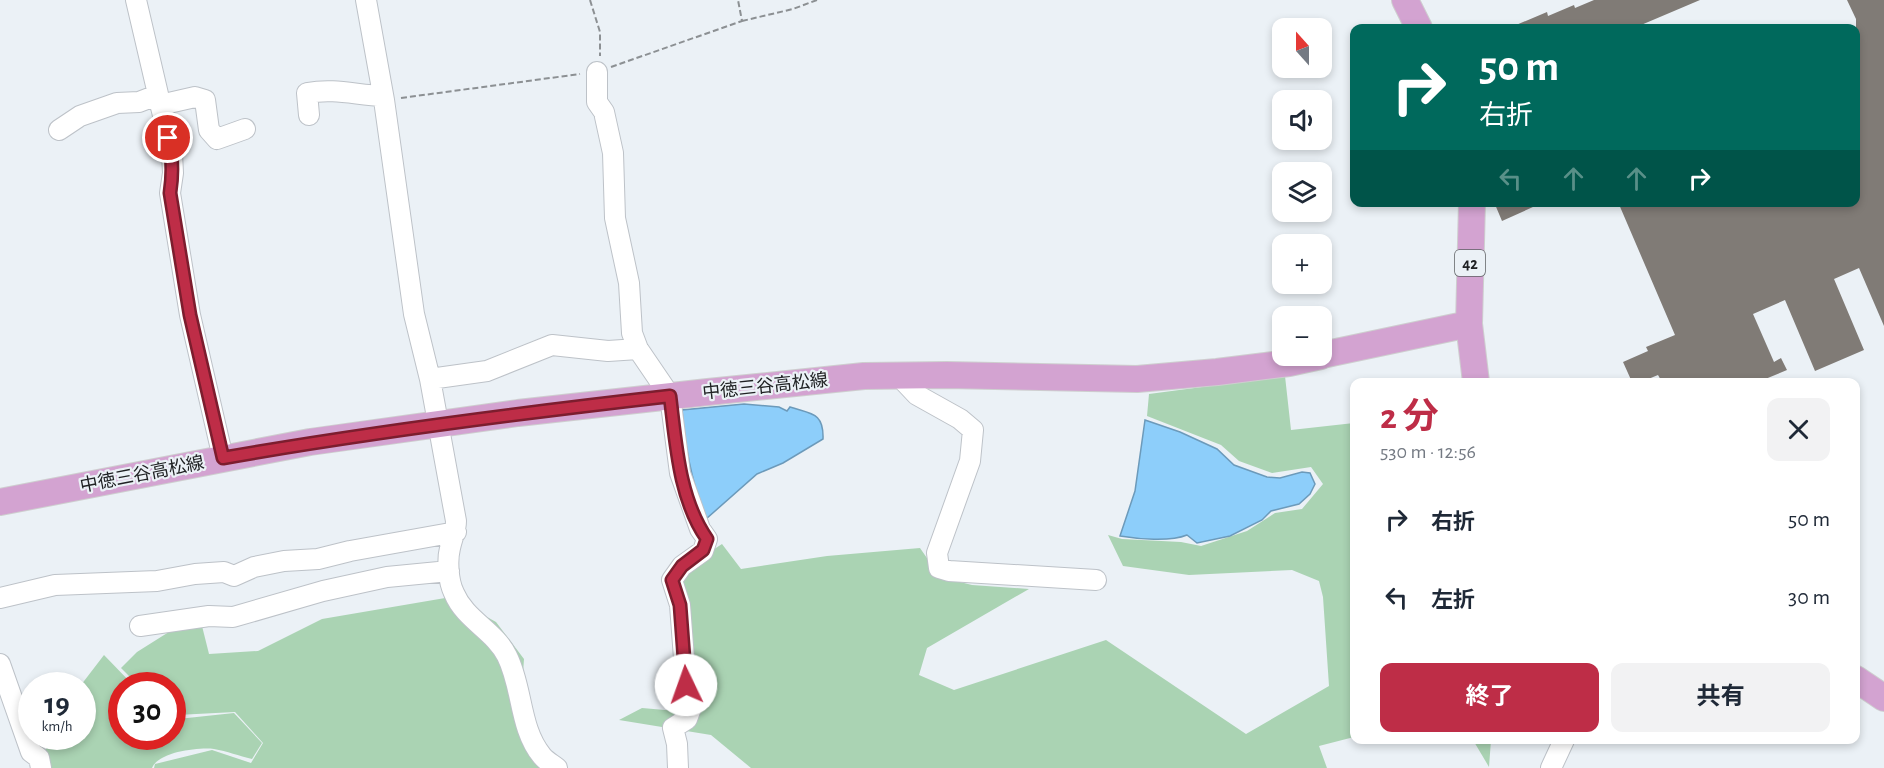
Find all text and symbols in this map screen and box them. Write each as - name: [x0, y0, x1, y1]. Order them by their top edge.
- north arrow: [1272, 18, 1332, 78]
- map controls: [1272, 18, 1332, 366]
- text: 50 m: [1479, 46, 1559, 88]
- icon: right: [1380, 48, 1458, 126]
- button: sound: [1272, 90, 1332, 150]
- text: 右折: [1479, 102, 1533, 129]
- pin: [142, 112, 193, 163]
- icon: arrive: [151, 121, 184, 154]
- button: layers: [1272, 162, 1332, 222]
- icon: left: [1494, 162, 1527, 195]
- icon: ahead: [1557, 162, 1590, 195]
- icon: ahead: [1620, 162, 1653, 195]
- icon: right: [1683, 162, 1716, 195]
- button: +: [1272, 234, 1332, 294]
- road number: 42: [1455, 250, 1485, 276]
- button: −: [1272, 306, 1332, 366]
- street label: 中徳三谷高松線: [701, 369, 829, 403]
- button: close: [1767, 398, 1830, 461]
- text: 2 分: [1380, 399, 1438, 435]
- text: 530 m · 12:56: [1380, 442, 1476, 462]
- street label: 中徳三谷高松線: [78, 452, 206, 496]
- icon: right: [1380, 503, 1413, 536]
- text: 50 m: [1788, 508, 1830, 530]
- text: 右折: [1431, 511, 1475, 533]
- icon: left: [1380, 581, 1413, 614]
- text: 30 m: [1788, 586, 1830, 608]
- text: 左折: [1431, 589, 1475, 611]
- position arrow: [654, 653, 718, 717]
- button: 終了: [1380, 663, 1599, 732]
- button: 共有: [1611, 663, 1830, 732]
- speed limit sign: 30: [108, 672, 186, 750]
- text: 19: [44, 689, 70, 719]
- text: km/h: [42, 719, 72, 734]

